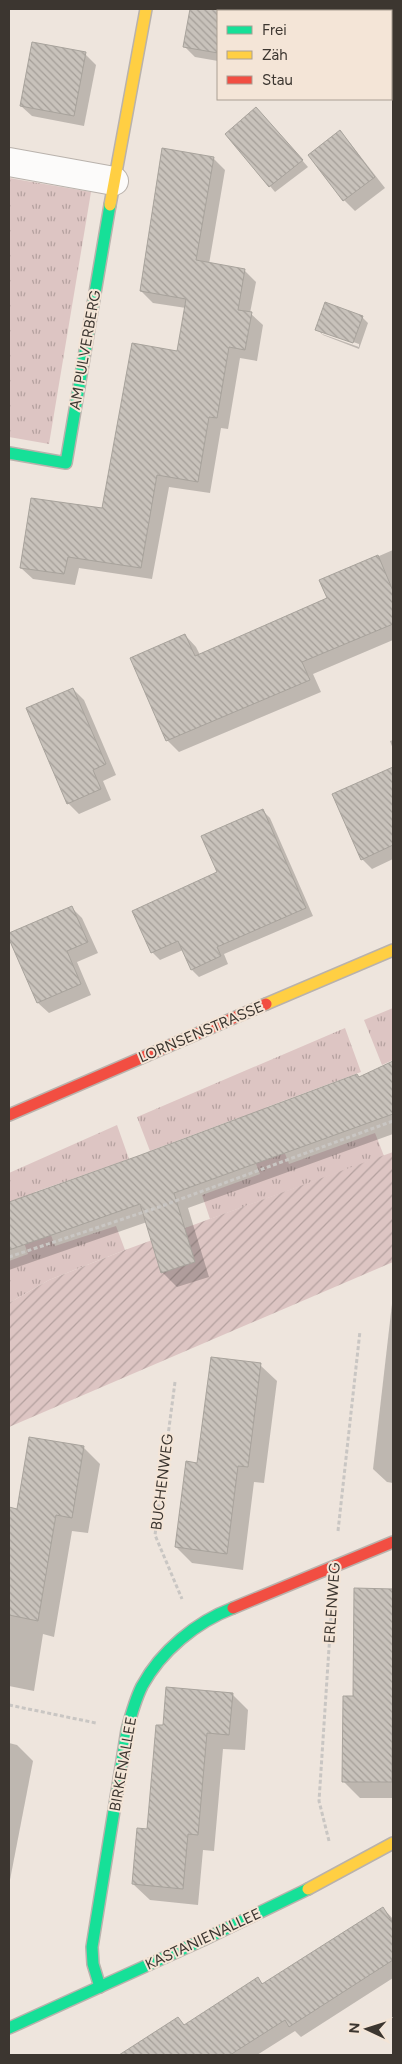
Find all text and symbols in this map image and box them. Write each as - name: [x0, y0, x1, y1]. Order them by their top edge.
- legend: [217, 10, 392, 100]
- text: Frei: [262, 21, 287, 39]
- text: Zäh: [262, 46, 288, 64]
- text: Stau: [262, 71, 293, 89]
- street label: AM PULVERBERG: [66, 289, 104, 411]
- street label: LORNSENSTRASSE: [136, 997, 266, 1067]
- street label: BUCHENWEG: [147, 1433, 177, 1531]
- street label: ERLENWEG: [320, 1562, 344, 1644]
- street label: BIRKENALLEE: [106, 1715, 140, 1813]
- street label: KASTANIENALLEE: [142, 1904, 264, 1974]
- north arrow: [342, 2004, 392, 2054]
- text: N: [346, 2022, 363, 2034]

